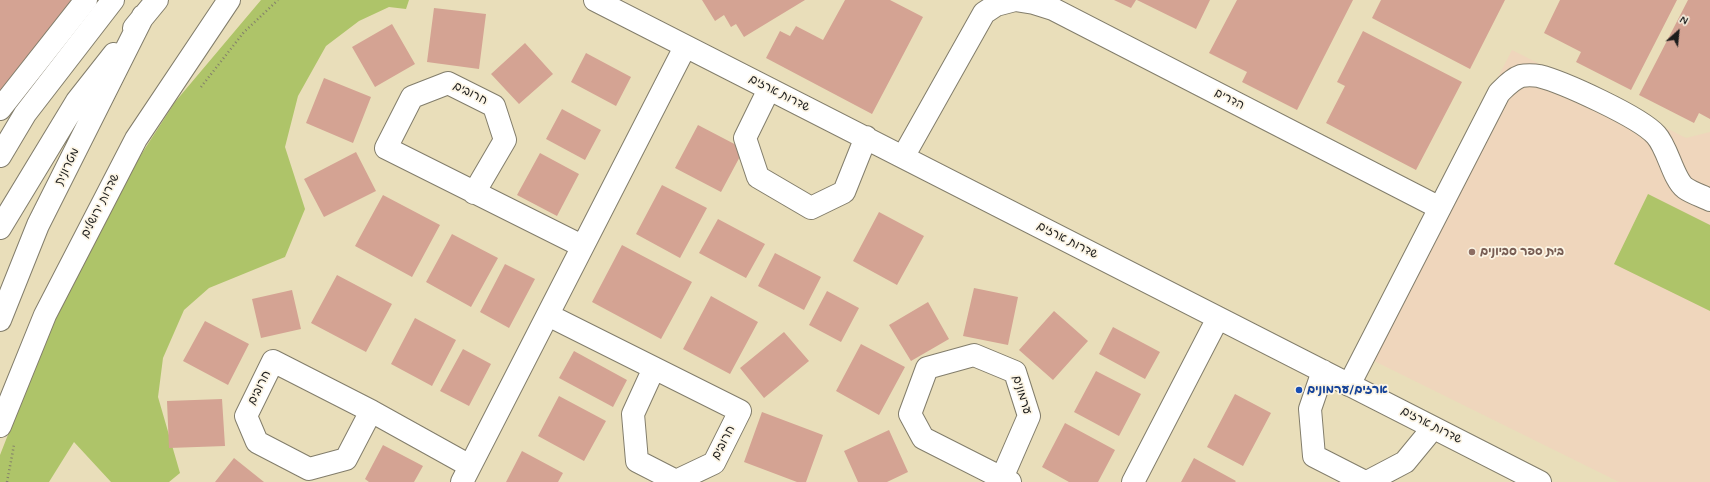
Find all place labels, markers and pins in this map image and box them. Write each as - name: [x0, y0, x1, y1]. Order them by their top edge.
- place label: בית ספר סביונים: [1480, 245, 1564, 259]
- marker: בית ספר סביונים: [1467, 247, 1477, 257]
- place label: ארזים/ערמונים: [1307, 383, 1388, 397]
- marker: ארזים/ערמונים: [1294, 385, 1304, 395]

